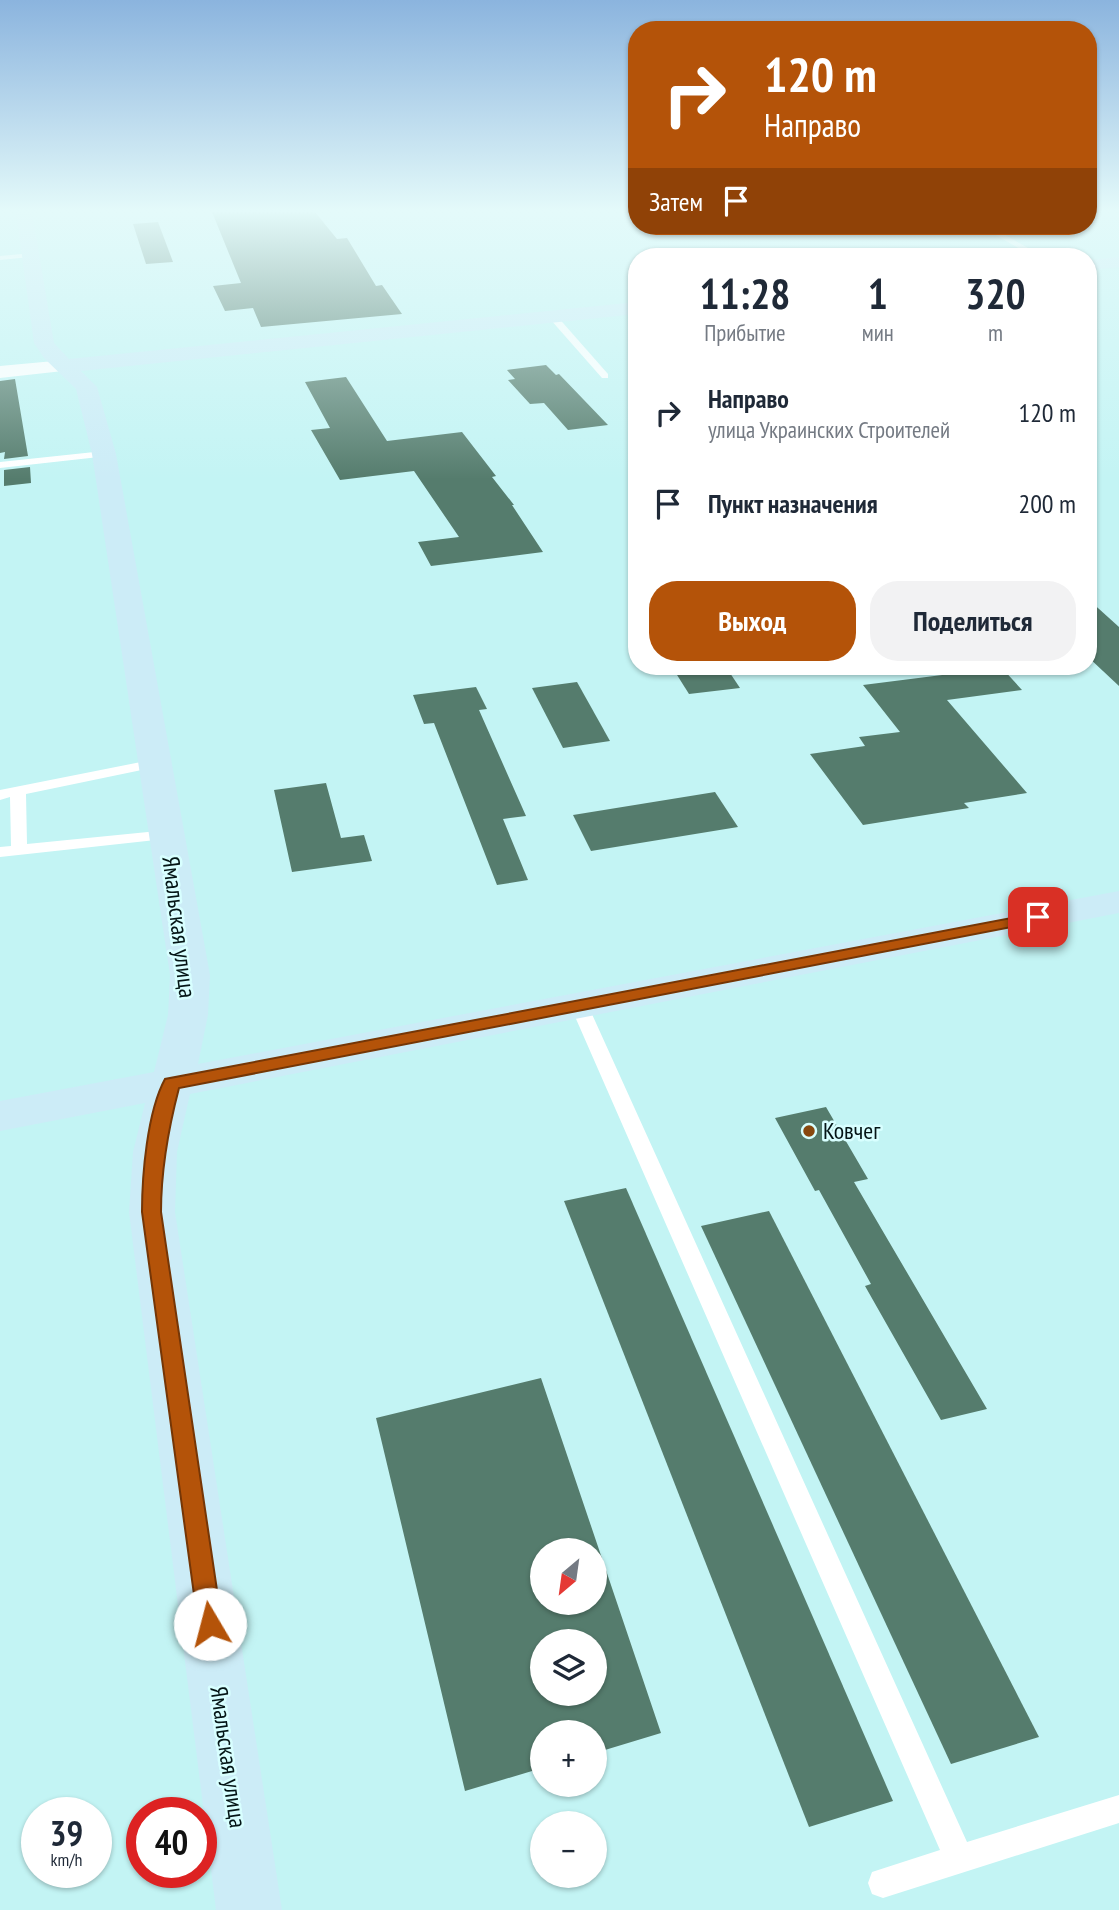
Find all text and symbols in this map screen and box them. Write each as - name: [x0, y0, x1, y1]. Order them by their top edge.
- text: 120 m: [764, 42, 877, 106]
- icon: right: [649, 49, 740, 140]
- text: Направо: [764, 104, 861, 146]
- icon: arrive: [717, 182, 755, 220]
- text: Затем: [649, 185, 703, 218]
- text: 11:28: [699, 266, 790, 321]
- text: 1: [868, 266, 888, 321]
- text: 320: [965, 266, 1026, 321]
- text: Прибытие: [704, 318, 786, 347]
- text: мин: [862, 318, 894, 347]
- text: m: [988, 318, 1003, 347]
- text: Направо: [708, 382, 789, 415]
- icon: right: [649, 394, 687, 432]
- text: 120 m: [1018, 396, 1076, 429]
- text: улица Украинских Строителей: [708, 415, 950, 444]
- icon: arrive: [649, 485, 687, 523]
- text: Пункт назначения: [708, 487, 878, 520]
- text: 200 m: [1018, 487, 1076, 520]
- button: Выход: [649, 581, 856, 661]
- button: Поделиться: [870, 581, 1076, 661]
- street label: Ямальская улица: [155, 854, 204, 1000]
- pin: [1008, 887, 1068, 947]
- icon: arrive: [1019, 898, 1057, 936]
- place label: Ковчег: [823, 1115, 881, 1146]
- marker: Ковчег: [801, 1123, 817, 1139]
- north arrow: [530, 1538, 607, 1615]
- map controls: [530, 1538, 607, 1888]
- position arrow: [173, 1587, 247, 1661]
- button: layers: [530, 1629, 607, 1706]
- street label: Ямальская улица: [203, 1684, 254, 1830]
- button: +: [530, 1720, 607, 1797]
- speed limit sign: 40: [126, 1797, 217, 1888]
- text: 39: [50, 1810, 83, 1856]
- button: −: [530, 1811, 607, 1888]
- text: km/h: [51, 1848, 82, 1871]

